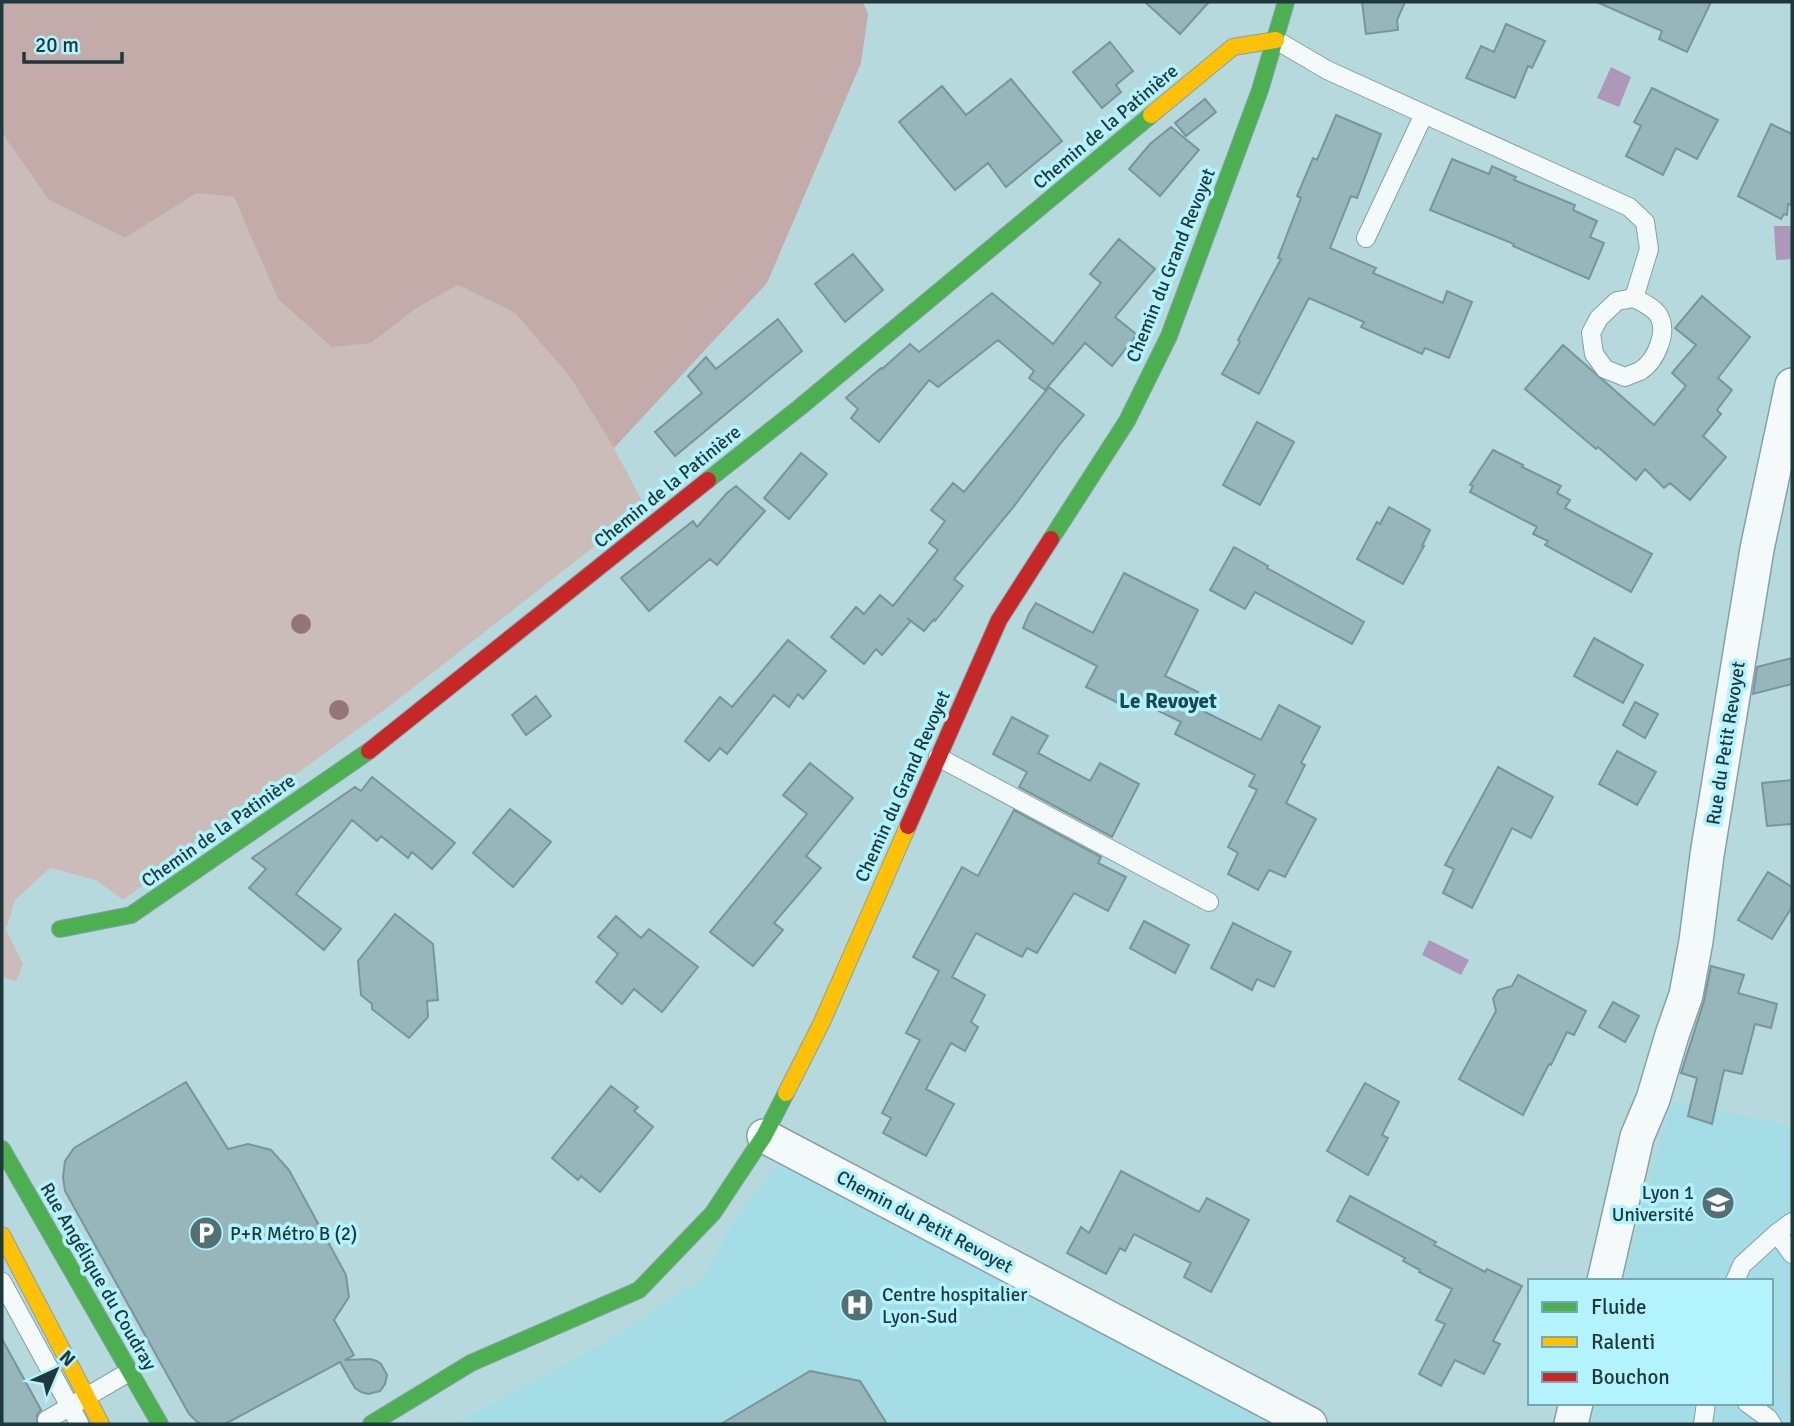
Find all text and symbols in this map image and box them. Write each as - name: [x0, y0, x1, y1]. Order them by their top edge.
- scale bar: [24, 21, 122, 65]
- text: 20 m: [35, 32, 79, 58]
- street label: Chemin de la Patinière: [1028, 59, 1183, 195]
- street label: Chemin du Grand Revoyet: [1121, 164, 1221, 366]
- street label: Chemin de la Patinière: [589, 420, 746, 553]
- street label: Rue du Petit Revoyet: [1701, 659, 1751, 827]
- street label: Chemin du Grand Revoyet: [850, 686, 956, 886]
- district label: Le Revoyet: [1119, 688, 1217, 714]
- street label: Chemin de la Patinière: [137, 769, 300, 893]
- street label: Chemin du Petit Revoyet: [832, 1165, 1017, 1279]
- street label: Rue Angélique du Coudray: [35, 1178, 162, 1375]
- place label: Lyon 1 Université: [1612, 1181, 1694, 1227]
- school or university icon: Lyon 1 Université: [1699, 1184, 1737, 1222]
- parking icon: P+R Métro B (2): [187, 1214, 225, 1252]
- place label: P+R Métro B (2): [230, 1222, 357, 1246]
- legend: [1528, 1279, 1773, 1405]
- place label: Centre hospitalier Lyon-Sud: [882, 1283, 1027, 1329]
- hospital icon: Centre hospitalier Lyon-Sud: [838, 1286, 876, 1324]
- text: Fluide: [1591, 1294, 1647, 1320]
- text: Ralenti: [1591, 1329, 1655, 1355]
- north arrow: [21, 1335, 91, 1405]
- text: N: [54, 1345, 80, 1372]
- text: Bouchon: [1591, 1364, 1670, 1390]

